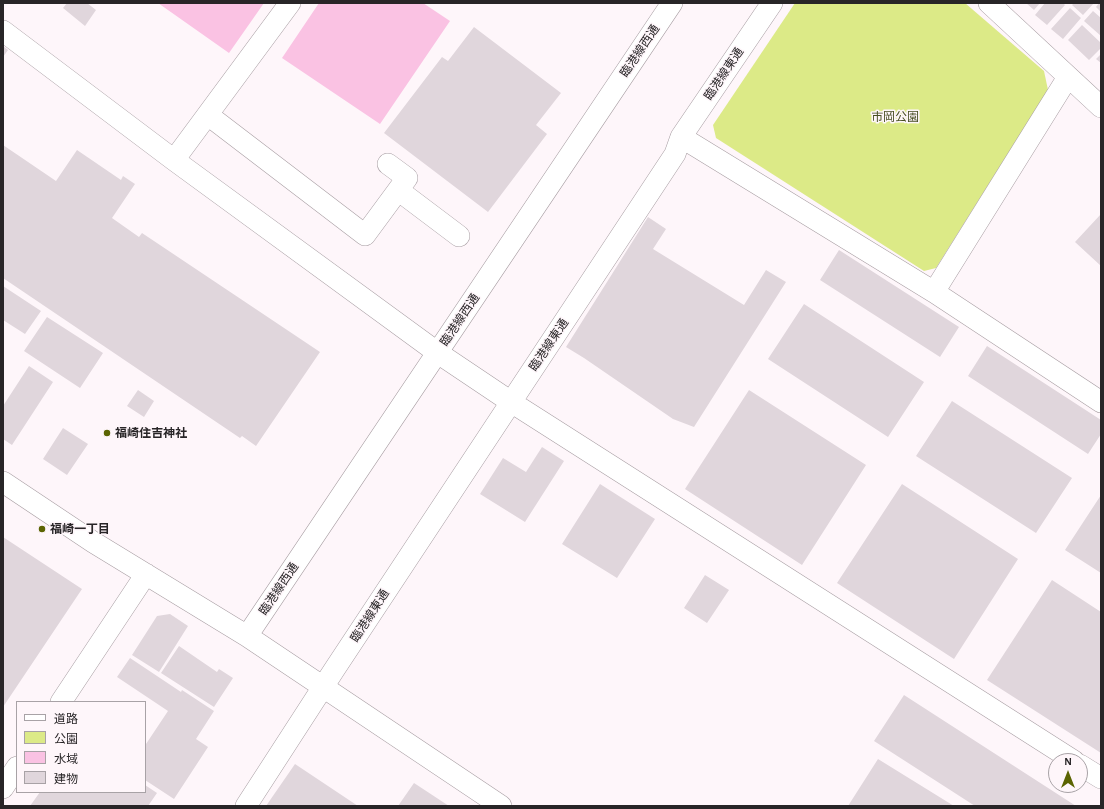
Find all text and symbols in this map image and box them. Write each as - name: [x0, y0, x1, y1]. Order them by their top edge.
- street label: 臨港線西通: [617, 22, 663, 80]
- street label: 臨港線東通: [701, 45, 747, 103]
- park label: 市岡公園: [871, 110, 919, 124]
- street label: 臨港線西通: [437, 291, 483, 349]
- street label: 臨港線東通: [526, 316, 572, 374]
- place label: 福崎住吉神社: [115, 426, 187, 440]
- marker: 福崎住吉神社: [102, 428, 112, 438]
- place label: 福崎一丁目: [50, 522, 110, 536]
- marker: 福崎一丁目: [37, 524, 47, 534]
- street label: 臨港線西通: [256, 560, 302, 618]
- street label: 臨港線東通: [348, 587, 392, 645]
- legend: [16, 701, 146, 793]
- text: 道路: [54, 713, 78, 725]
- text: 公園: [54, 733, 78, 745]
- text: 水域: [54, 753, 78, 765]
- north arrow: [1048, 753, 1088, 793]
- text: N: [1064, 756, 1072, 767]
- text: 建物: [54, 773, 78, 785]

